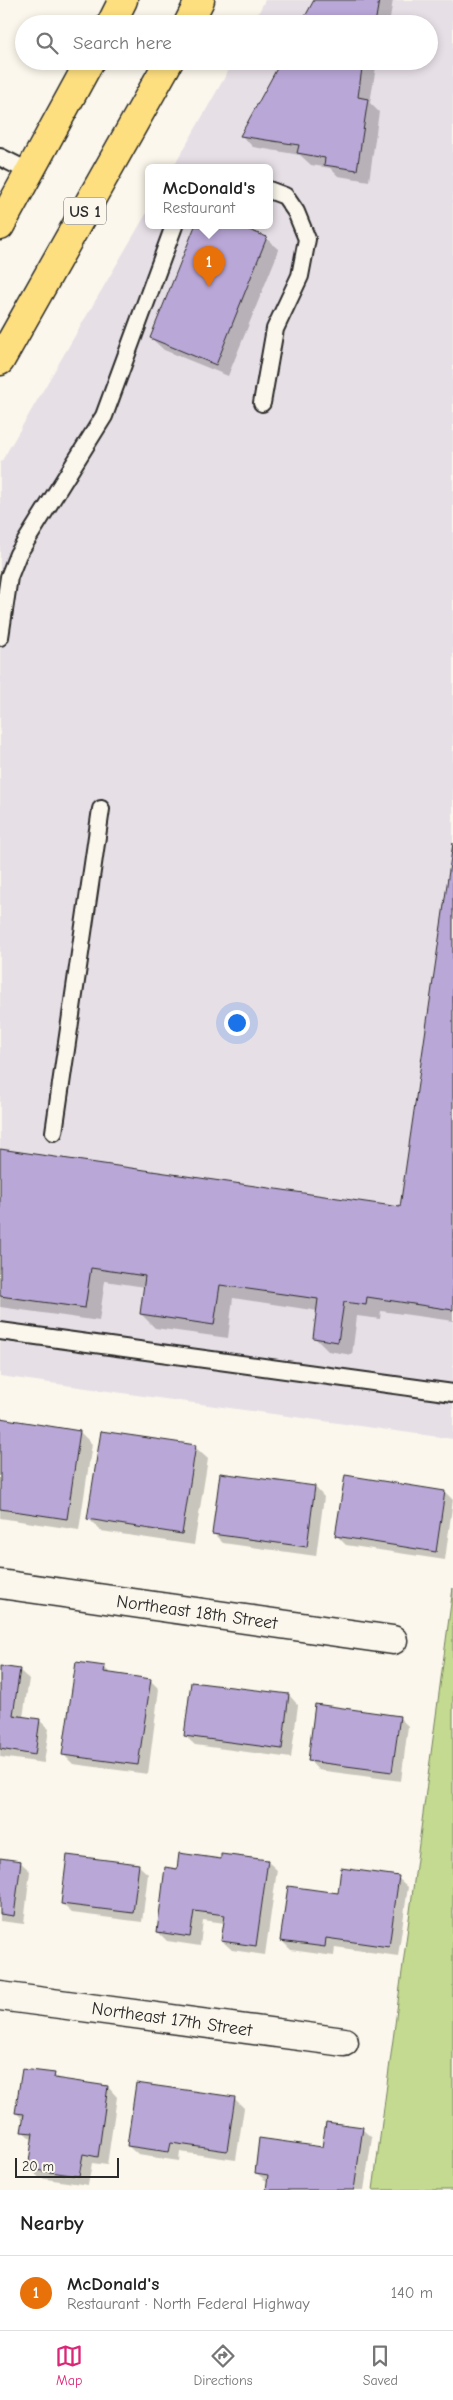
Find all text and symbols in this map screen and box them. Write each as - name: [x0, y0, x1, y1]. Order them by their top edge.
- search box: [15, 15, 438, 70]
- icon: search: [33, 29, 61, 57]
- text: Search here: [73, 32, 172, 54]
- popup: [145, 164, 273, 229]
- text: McDonald's: [163, 177, 255, 199]
- road number: US 1: [64, 198, 106, 225]
- text: Restaurant: [163, 199, 235, 217]
- pin: 1: [193, 246, 225, 287]
- your location: [224, 1010, 250, 1036]
- street label: Northeast 18th Street: [115, 1591, 280, 1634]
- street label: Northeast 17th Street: [90, 1998, 254, 2041]
- scale bar: [15, 2155, 119, 2178]
- text: 20 m: [22, 2158, 54, 2175]
- text: Nearby: [20, 2211, 84, 2235]
- text: McDonald's: [67, 2273, 159, 2295]
- text: 1: [33, 2284, 39, 2302]
- text: 140 m: [391, 2284, 433, 2302]
- text: Restaurant · North Federal Highway: [67, 2295, 310, 2313]
- tab: Map: [55, 2342, 83, 2389]
- tab: Directions: [193, 2342, 253, 2389]
- tab: Saved: [363, 2342, 398, 2389]

